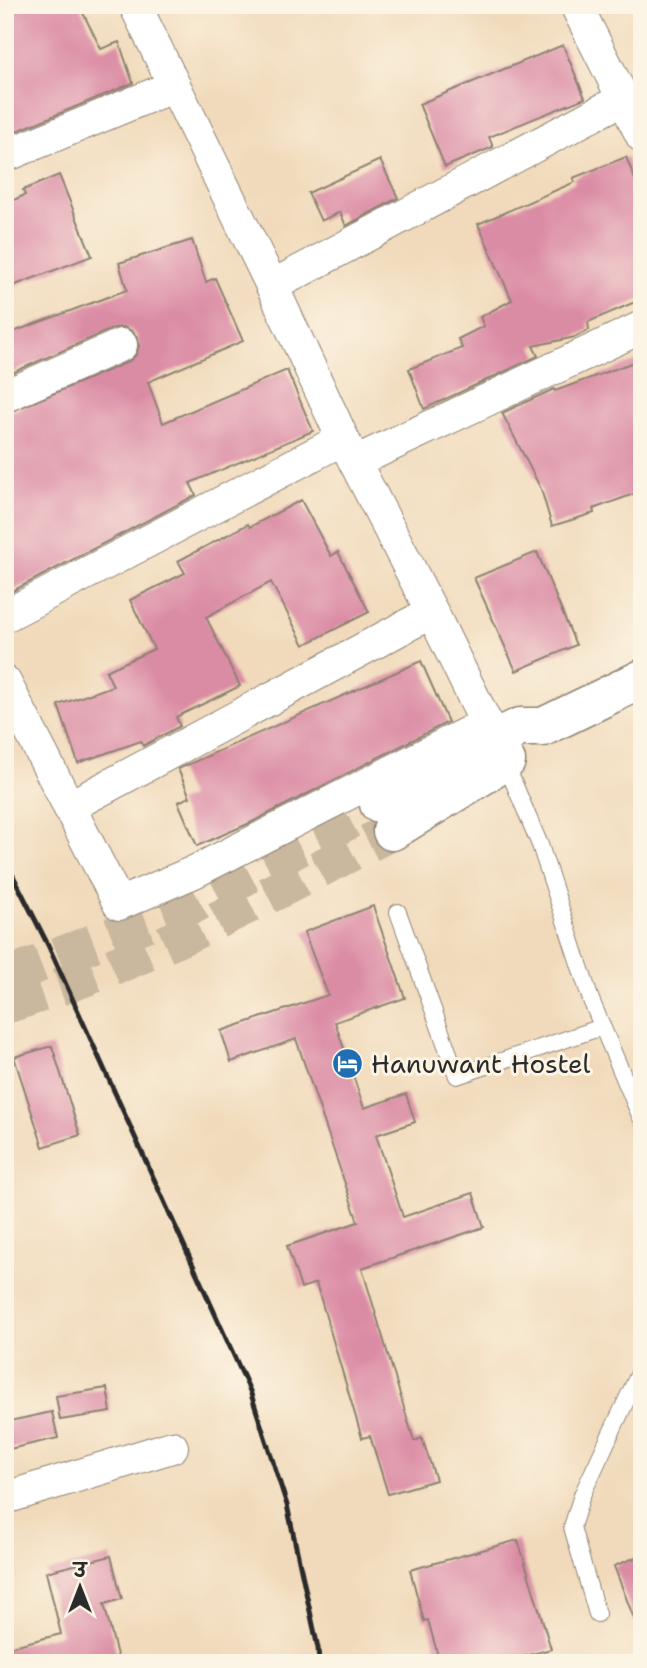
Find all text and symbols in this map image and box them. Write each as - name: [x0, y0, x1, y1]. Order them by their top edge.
- hotel icon: Hanuwant Hostel: [331, 1046, 365, 1080]
- place label: Hanuwant Hostel: [371, 1046, 591, 1081]
- north arrow: [46, 1552, 116, 1622]
- text: उ: [72, 1558, 89, 1583]

